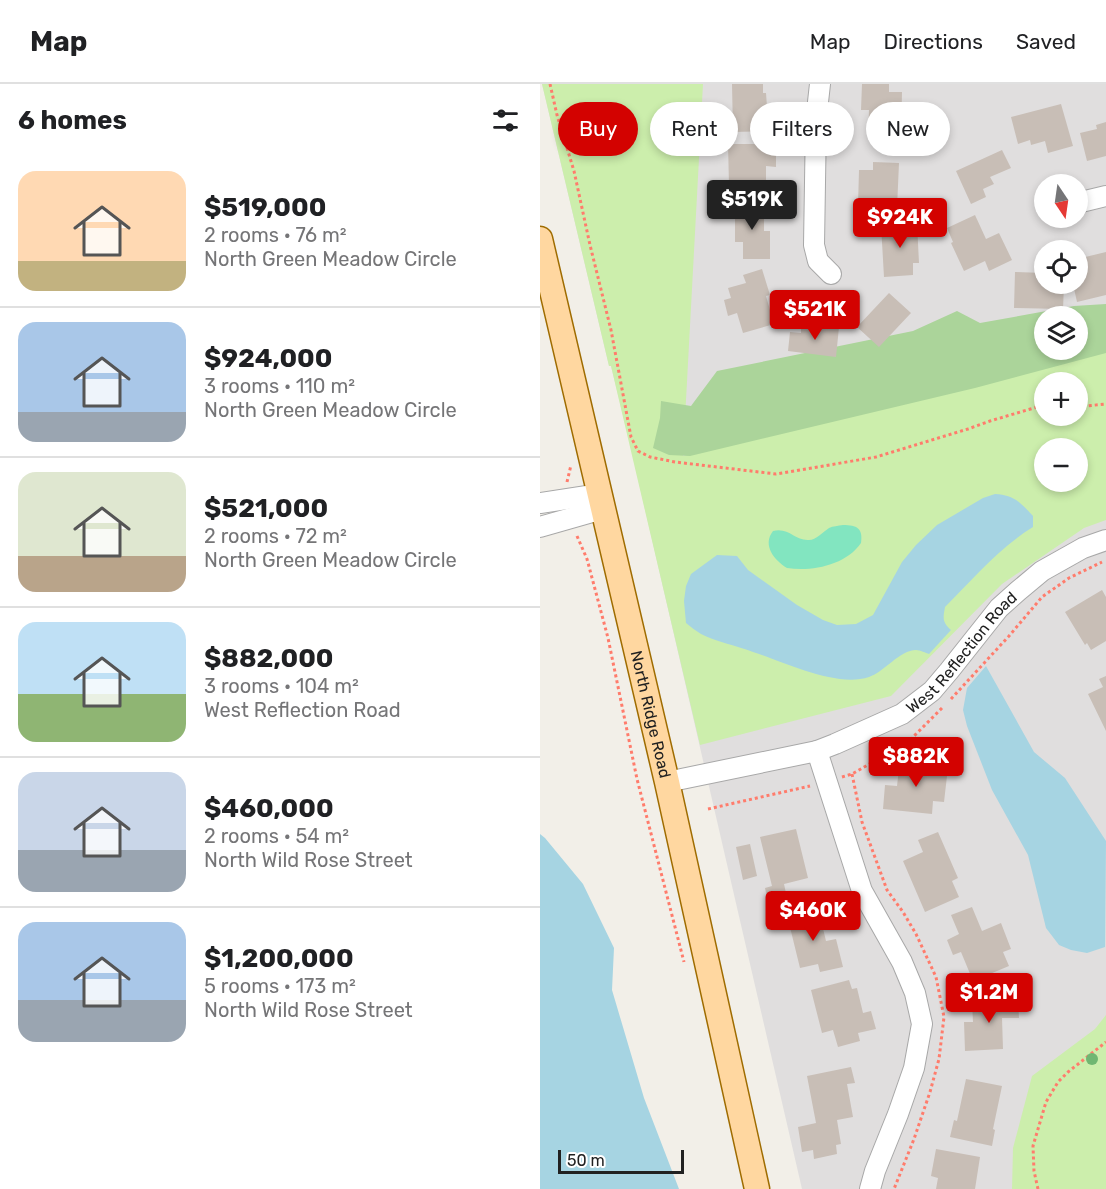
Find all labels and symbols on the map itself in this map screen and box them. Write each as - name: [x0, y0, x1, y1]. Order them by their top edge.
- north arrow: [1034, 174, 1088, 228]
- pin: $519K: [710, 180, 794, 231]
- pin: $924K: [858, 198, 942, 249]
- pin: $521K: [773, 290, 857, 341]
- street label: West Reflection Road: [902, 587, 1020, 717]
- street label: North Ridge Road: [627, 648, 675, 780]
- pin: $882K: [874, 737, 958, 788]
- pin: $460K: [771, 891, 855, 942]
- pin: $1.2M: [947, 973, 1031, 1024]
- scale bar: [558, 1147, 684, 1174]

